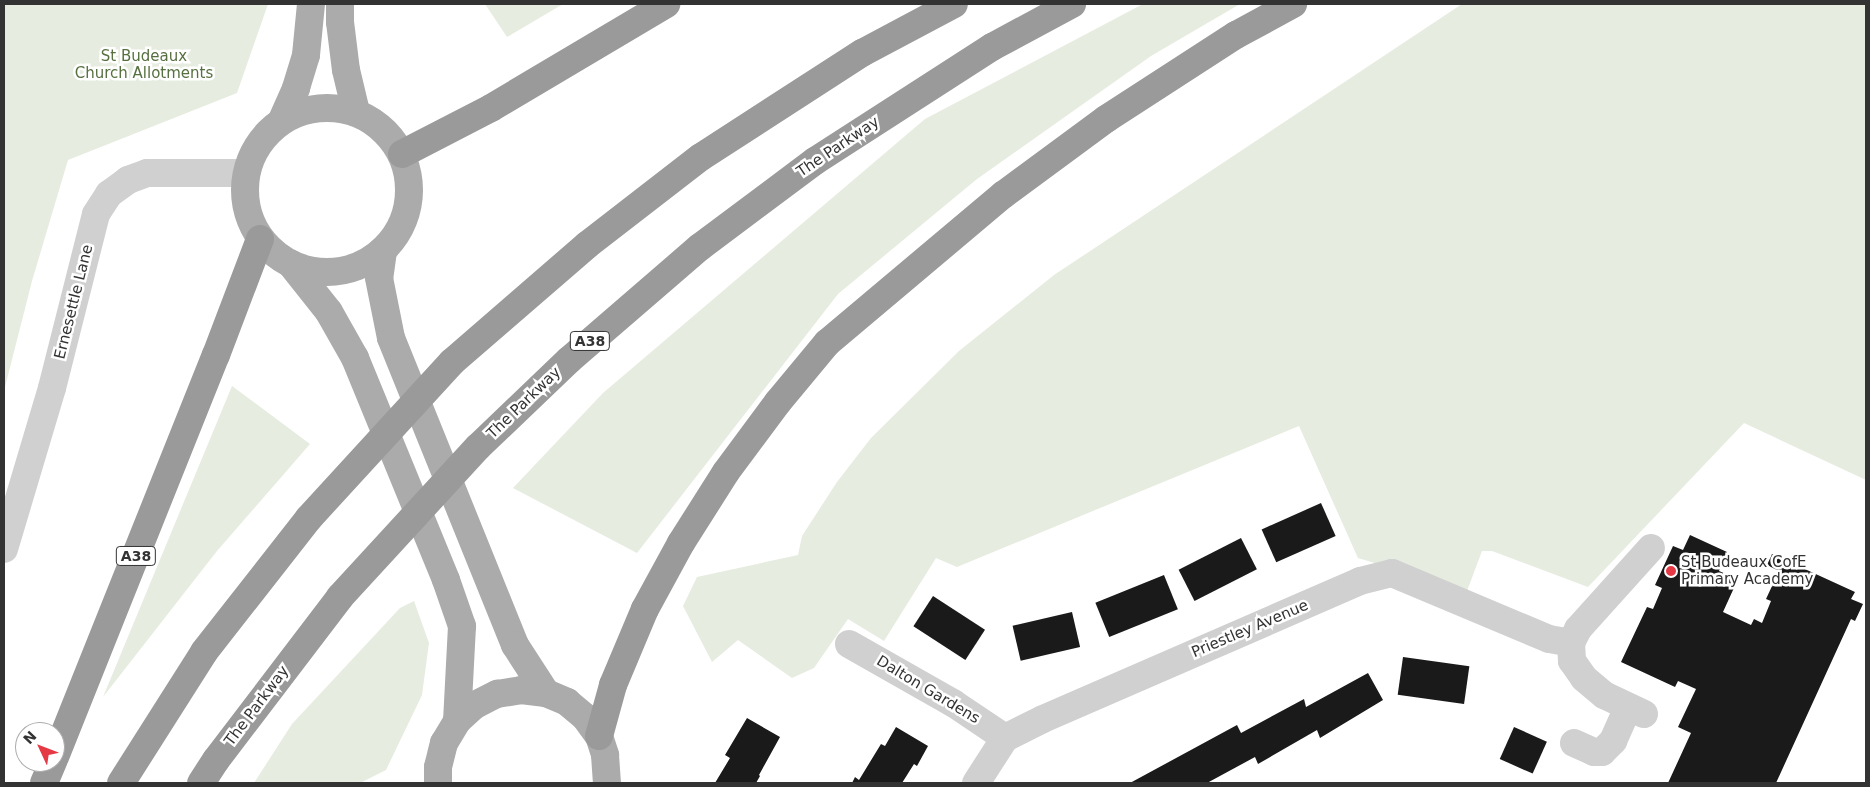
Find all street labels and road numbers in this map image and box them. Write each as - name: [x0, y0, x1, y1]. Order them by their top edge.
- street label: The Parkway: [793, 113, 883, 181]
- street label: Ernesettle Lane: [51, 243, 97, 361]
- road number: A38: [569, 330, 611, 352]
- street label: The Parkway: [483, 363, 565, 443]
- road number: A38: [115, 544, 157, 568]
- street label: Priestley Avenue: [1189, 596, 1311, 662]
- street label: Dalton Gardens: [873, 652, 983, 728]
- street label: The Parkway: [221, 662, 293, 750]

